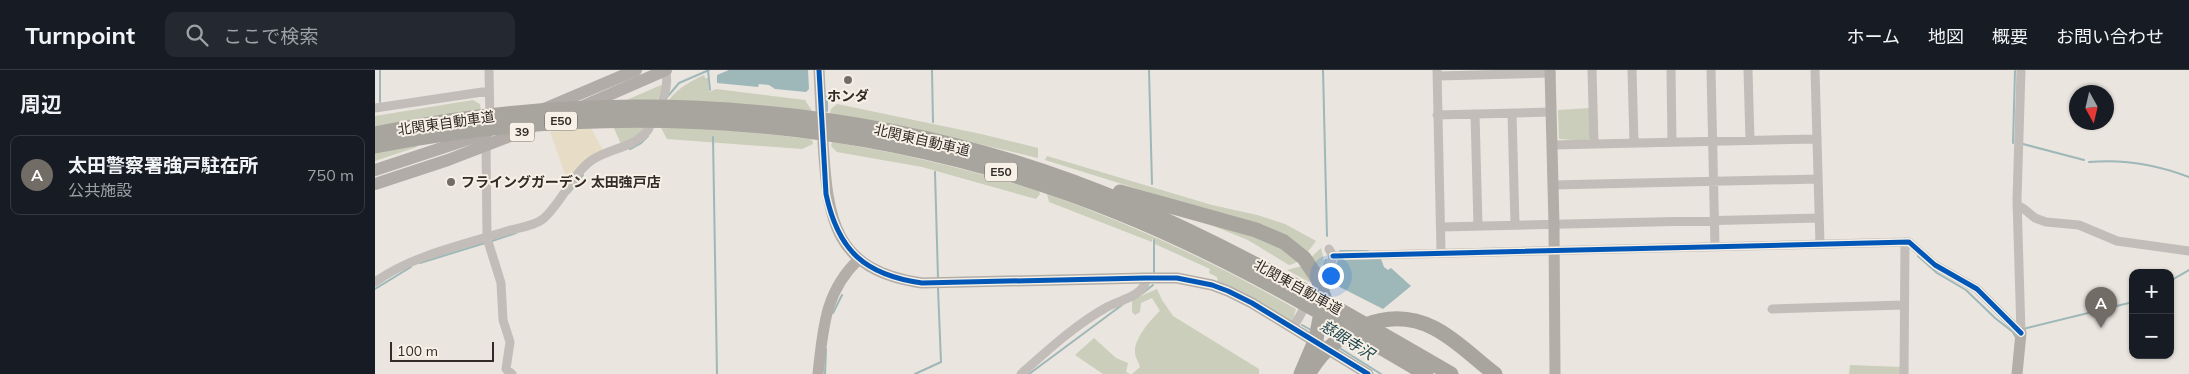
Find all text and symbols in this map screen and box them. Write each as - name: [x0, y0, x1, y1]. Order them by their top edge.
- search box: [165, 12, 515, 57]
- text: Turnpoint: [25, 20, 135, 50]
- icon: search: [183, 21, 211, 49]
- text: ここで検索: [223, 24, 318, 48]
- text: ホーム: [1847, 25, 1900, 48]
- text: 地図: [1928, 25, 1964, 48]
- text: 概要: [1992, 25, 2028, 48]
- text: お問い合わせ: [2056, 25, 2164, 48]
- marker: ホンダ: [842, 74, 854, 86]
- north arrow: [2069, 85, 2114, 130]
- place label: ホンダ: [827, 87, 869, 105]
- text: 周辺: [20, 91, 62, 117]
- street label: 北関東自動車道: [396, 107, 496, 139]
- road number: E50: [545, 111, 577, 130]
- street label: 北関東自動車道: [872, 120, 972, 160]
- road number: 39: [509, 122, 535, 142]
- text: 太田警察署強戸駐在所: [68, 153, 258, 177]
- road number: E50: [985, 162, 1017, 181]
- text: A: [31, 165, 43, 185]
- text: 750 m: [307, 165, 354, 185]
- place label: フライングガーデン 太田強戸店: [461, 173, 661, 191]
- marker: フライングガーデン 太田強戸店: [445, 176, 457, 188]
- text: 公共施設: [68, 180, 132, 200]
- street label: 北関東自動車道: [1251, 255, 1345, 319]
- your location: [1318, 263, 1344, 289]
- map controls: [2129, 269, 2174, 359]
- button: +: [2129, 269, 2174, 314]
- pin: A: [2085, 287, 2117, 328]
- button: −: [2129, 314, 2174, 359]
- water label: 慈眼寺沢: [1317, 316, 1379, 365]
- scale bar: [390, 339, 494, 362]
- text: 100 m: [397, 342, 438, 360]

